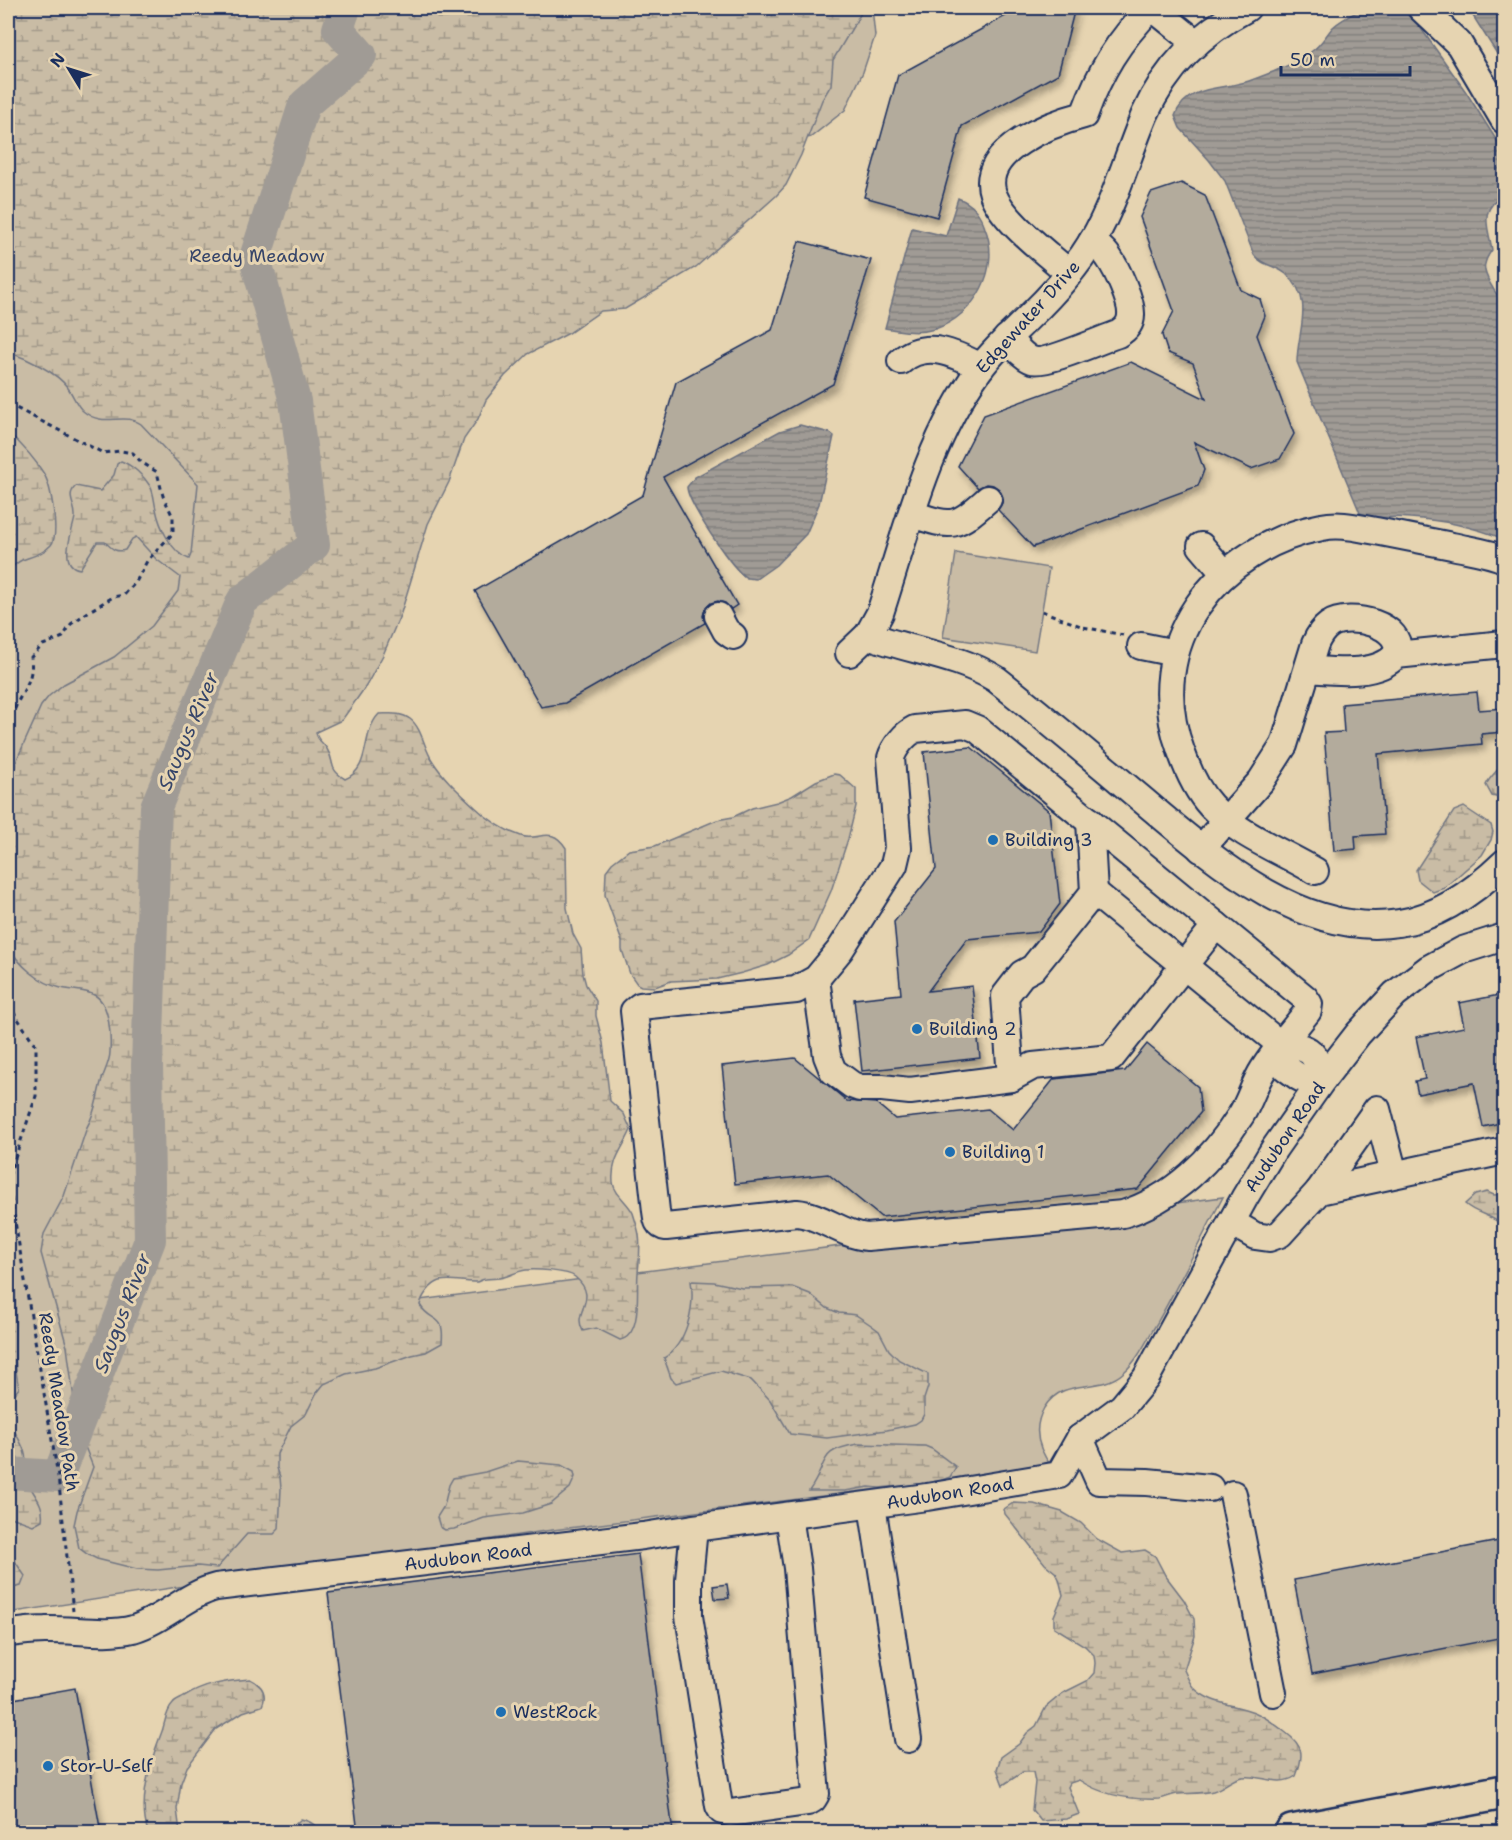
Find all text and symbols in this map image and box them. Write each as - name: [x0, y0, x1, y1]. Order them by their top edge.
- north arrow: [39, 39, 99, 99]
- scale bar: [1281, 39, 1410, 77]
- text: 50 m: [1290, 48, 1335, 72]
- text: N: [45, 49, 70, 72]
- park label: Reedy Meadow: [189, 244, 325, 268]
- street label: Edgewater Drive: [971, 255, 1085, 379]
- water label: Saugus River: [151, 668, 225, 794]
- place label: Building 3: [1005, 828, 1093, 852]
- marker: Building 3: [986, 833, 1000, 847]
- place label: Building 2: [929, 1017, 1017, 1041]
- marker: Building 2: [910, 1022, 924, 1036]
- street label: Audubon Road: [1239, 1077, 1331, 1197]
- place label: Building 1: [962, 1140, 1045, 1164]
- marker: Building 1: [943, 1145, 957, 1159]
- water label: Saugus River: [87, 1249, 157, 1376]
- street label: Reedy Meadow Path: [33, 1311, 85, 1493]
- street label: Audubon Road: [885, 1471, 1015, 1515]
- street label: Audubon Road: [403, 1537, 533, 1577]
- place label: WestRock: [513, 1700, 598, 1724]
- marker: WestRock: [494, 1705, 508, 1719]
- place label: Stor-U-Self: [60, 1754, 153, 1778]
- marker: Stor-U-Self: [41, 1759, 55, 1773]

